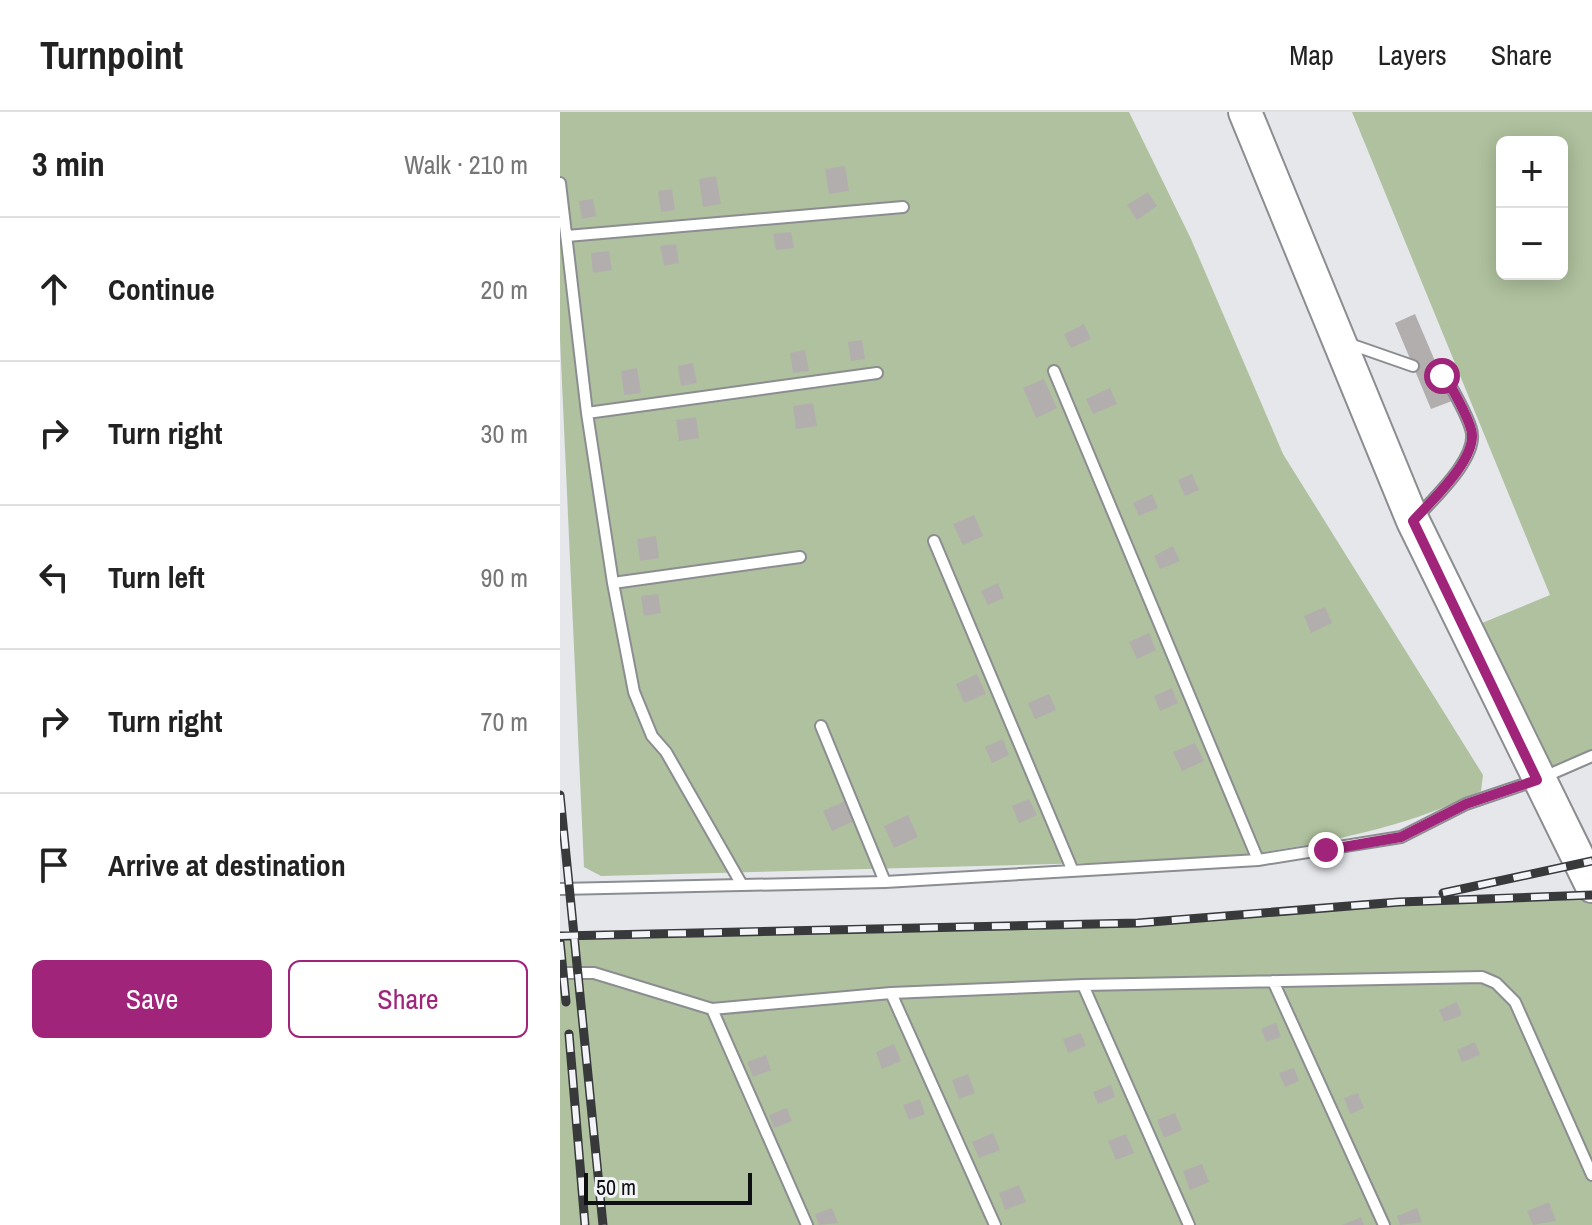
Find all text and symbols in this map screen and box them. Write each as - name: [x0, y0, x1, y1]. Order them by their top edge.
- text: Turnpoint: [40, 30, 183, 81]
- text: Map: [1289, 36, 1334, 74]
- text: Layers: [1378, 36, 1447, 74]
- text: Share: [1491, 36, 1552, 74]
- map controls: [1496, 136, 1568, 280]
- button: +: [1496, 136, 1568, 208]
- text: 3 min: [32, 141, 105, 187]
- text: Walk · 210 m: [404, 147, 528, 182]
- button: −: [1496, 208, 1568, 280]
- icon: ahead: [32, 267, 76, 311]
- text: Continue: [108, 269, 215, 309]
- text: 20 m: [481, 272, 528, 307]
- route start: [1424, 358, 1460, 394]
- icon: right: [32, 411, 76, 455]
- text: Turn right: [108, 413, 222, 453]
- text: 30 m: [481, 416, 528, 451]
- icon: left: [32, 555, 76, 599]
- text: Turn left: [108, 557, 205, 597]
- text: 90 m: [481, 560, 528, 595]
- icon: right: [32, 699, 76, 743]
- text: Turn right: [108, 701, 222, 741]
- text: 70 m: [481, 704, 528, 739]
- route end: [1308, 832, 1344, 868]
- icon: arrive: [32, 843, 76, 887]
- text: Arrive at destination: [108, 845, 346, 885]
- button: Save: [32, 960, 272, 1038]
- button: Share: [288, 960, 528, 1038]
- scale bar: [584, 1169, 752, 1205]
- text: 50 m: [596, 1172, 636, 1202]

